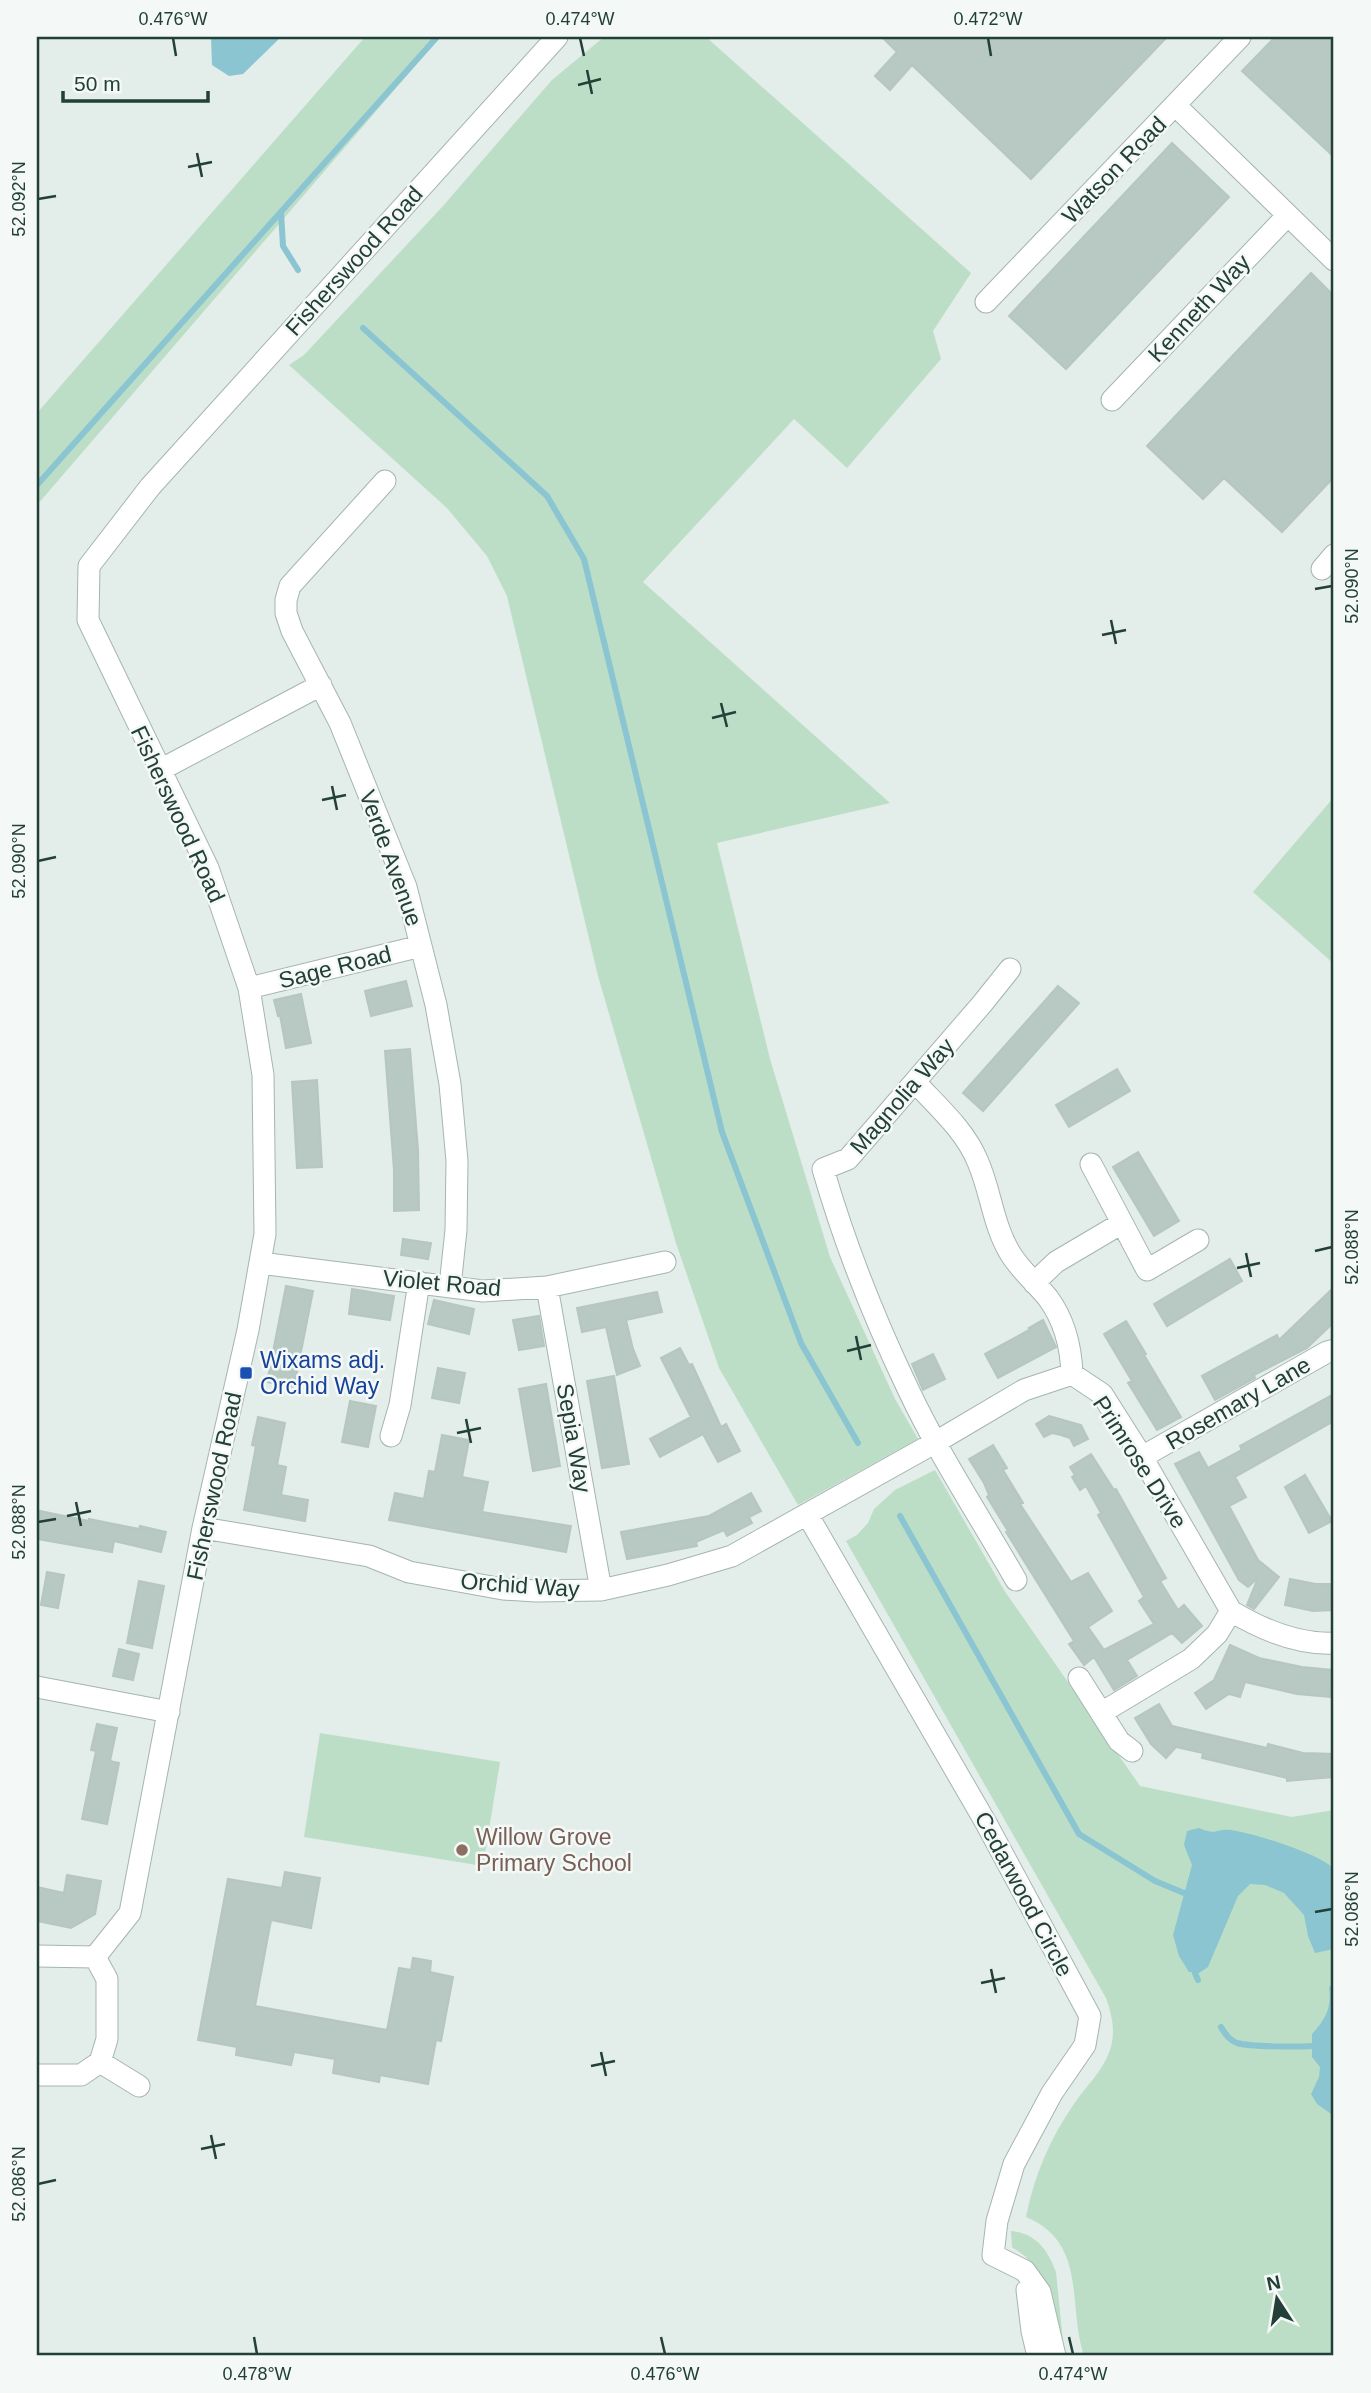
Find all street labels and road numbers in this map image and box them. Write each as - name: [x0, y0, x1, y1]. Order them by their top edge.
- street label: Watson Road: [1057, 111, 1171, 229]
- street label: Fisherswood Road: [280, 181, 428, 341]
- street label: Kenneth Way: [1143, 249, 1256, 367]
- street label: Fisherswood Road: [126, 722, 230, 906]
- street label: Verde Avenue: [354, 786, 428, 930]
- street label: Sage Road: [276, 940, 394, 994]
- street label: Magnolia Way: [845, 1032, 960, 1159]
- street label: Violet Road: [382, 1265, 502, 1301]
- street label: Rosemary Lane: [1161, 1351, 1315, 1455]
- street label: Sepia Way: [552, 1381, 596, 1495]
- street label: Fisherswood Road: [181, 1390, 247, 1582]
- street label: Primrose Drive: [1088, 1391, 1192, 1533]
- street label: Orchid Way: [460, 1568, 581, 1602]
- street label: Cedarwood Circle: [970, 1807, 1078, 1981]

